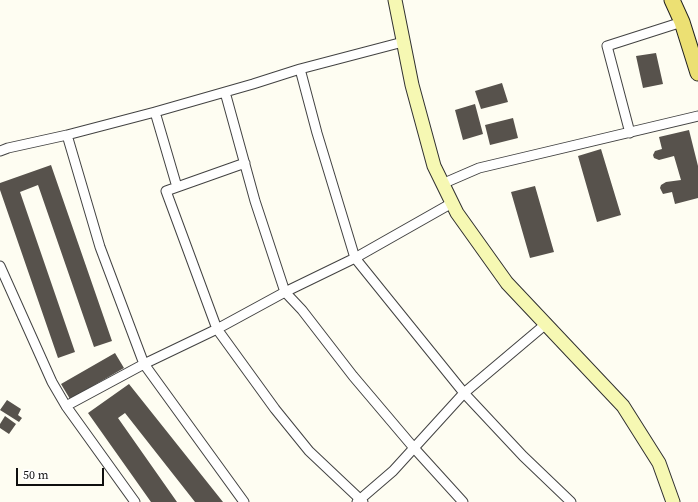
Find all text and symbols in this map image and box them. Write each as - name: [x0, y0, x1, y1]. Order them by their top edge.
- scale bar: [18, 460, 106, 486]
- text: 50 m: [23, 467, 49, 483]

